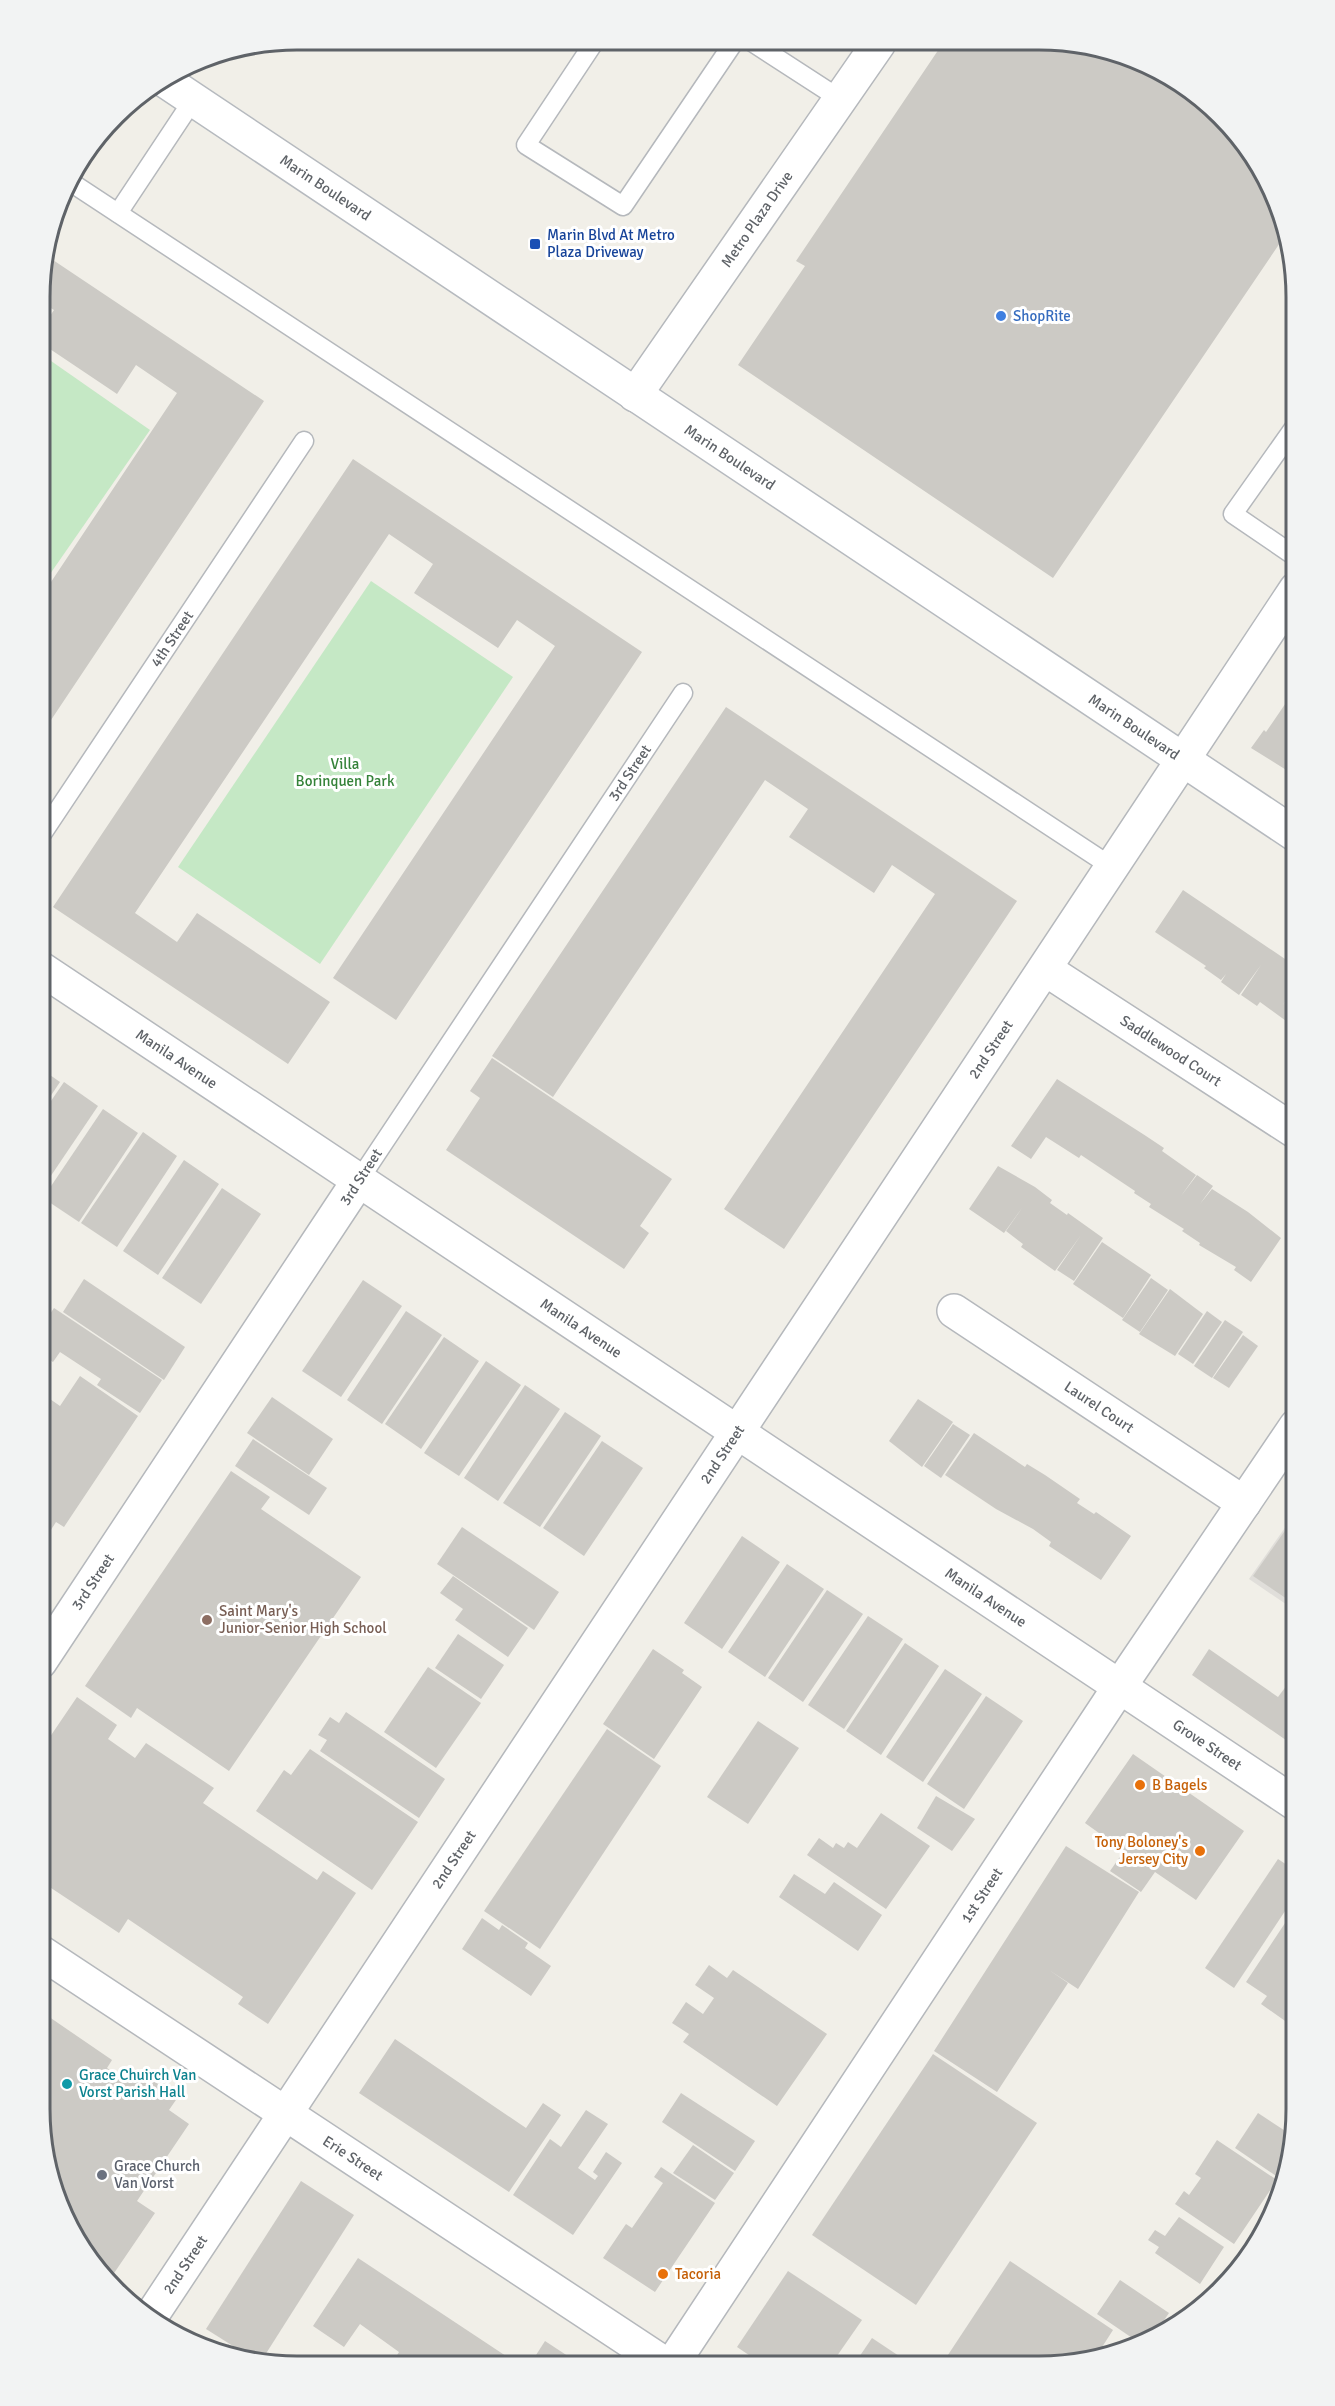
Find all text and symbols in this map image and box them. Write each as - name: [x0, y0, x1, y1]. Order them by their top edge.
- street label: Marin Boulevard: [276, 151, 374, 224]
- street label: Metro Plaza Drive: [717, 168, 797, 271]
- place label: Marin Blvd At Metro Plaza Driveway: [547, 226, 675, 261]
- marker: Marin Blvd At Metro Plaza Driveway: [528, 237, 542, 251]
- place label: ShopRite: [1013, 307, 1071, 325]
- marker: ShopRite: [994, 309, 1008, 323]
- street label: Marin Boulevard: [681, 421, 779, 494]
- street label: 4th Street: [147, 607, 197, 671]
- street label: Marin Boulevard: [1085, 690, 1183, 764]
- street label: 3rd Street: [605, 741, 655, 804]
- park label: Villa Borinquen Park: [296, 755, 395, 790]
- street label: Saddlewood Court: [1117, 1011, 1225, 1090]
- street label: 2nd Street: [965, 1017, 1017, 1082]
- street label: Manila Avenue: [132, 1025, 221, 1092]
- street label: 3rd Street: [336, 1145, 386, 1209]
- street label: Manila Avenue: [537, 1295, 625, 1362]
- street label: Laurel Court: [1061, 1377, 1137, 1437]
- street label: 2nd Street: [696, 1422, 748, 1487]
- street label: 3rd Street: [68, 1550, 118, 1614]
- street label: Manila Avenue: [941, 1564, 1030, 1631]
- place label: Saint Mary's Junior-Senior High School: [219, 1602, 387, 1637]
- marker: Saint Mary's Junior-Senior High School: [200, 1613, 214, 1627]
- street label: Grove Street: [1169, 1715, 1245, 1774]
- place label: B Bagels: [1152, 1776, 1208, 1794]
- marker: B Bagels: [1133, 1778, 1147, 1792]
- street label: 2nd Street: [428, 1827, 480, 1892]
- place label: Tony Boloney's Jersey City: [1095, 1833, 1188, 1868]
- marker: Tony Boloney's Jersey City: [1193, 1844, 1207, 1858]
- street label: 1st Street: [957, 1864, 1006, 1926]
- place label: Grace Chuirch Van Vorst Parish Hall: [79, 2066, 196, 2101]
- marker: Grace Chuirch Van Vorst Parish Hall: [60, 2077, 74, 2091]
- street label: Erie Street: [319, 2132, 386, 2184]
- place label: Grace Church Van Vorst: [114, 2157, 200, 2192]
- marker: Grace Church Van Vorst: [95, 2168, 109, 2182]
- street label: 2nd Street: [159, 2232, 211, 2297]
- place label: Tacoria: [675, 2265, 721, 2283]
- marker: Tacoria: [656, 2267, 670, 2281]

